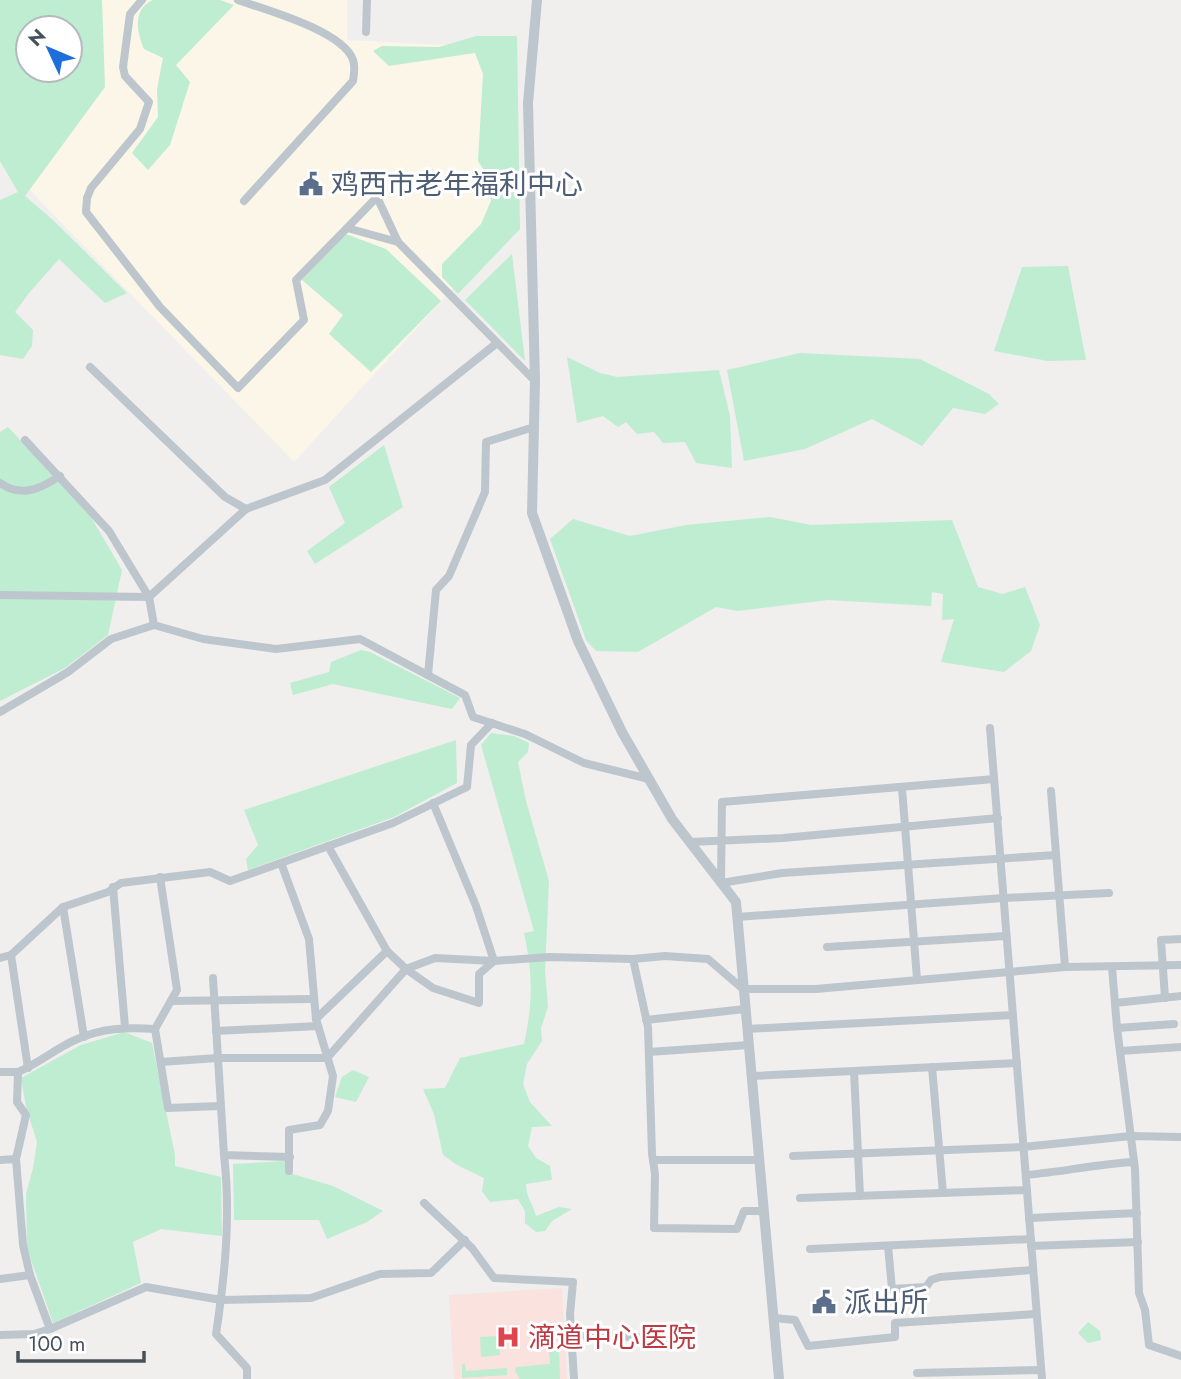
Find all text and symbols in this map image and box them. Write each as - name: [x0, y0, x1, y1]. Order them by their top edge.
- north arrow: [14, 14, 84, 84]
- text: N: [22, 23, 52, 52]
- place label: 鸡西市老年福利中心: [331, 164, 583, 205]
- public building icon: 鸡西市老年福利中心: [297, 170, 325, 198]
- place label: 派出所: [844, 1282, 928, 1323]
- public building icon: 派出所: [810, 1288, 838, 1316]
- place label: 滴道中心医院: [528, 1317, 696, 1358]
- scale bar: [18, 1320, 144, 1364]
- hospital icon: 滴道中心医院: [494, 1323, 522, 1351]
- text: 100 m: [28, 1329, 85, 1359]

